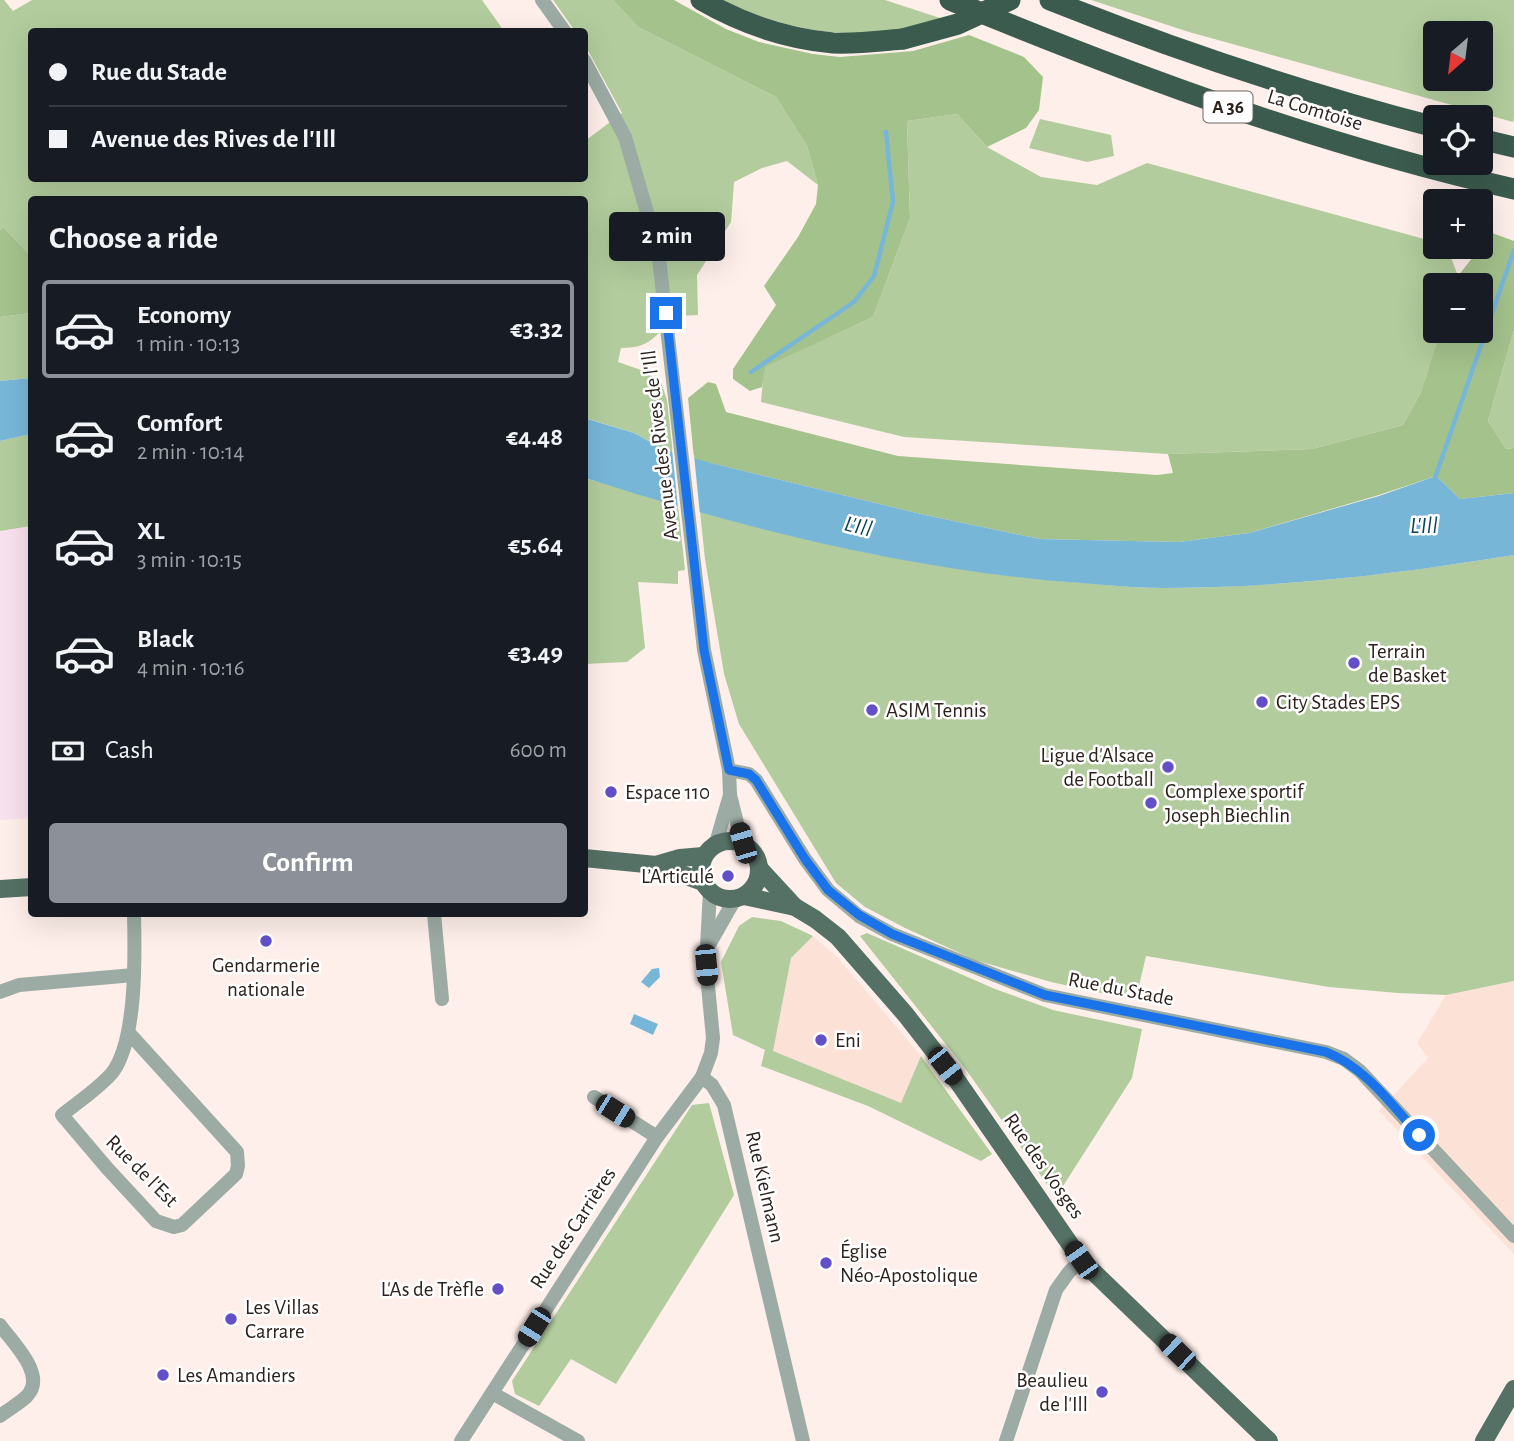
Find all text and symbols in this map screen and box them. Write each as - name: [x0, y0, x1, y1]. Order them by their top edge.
- north arrow: [1423, 21, 1493, 91]
- map controls: [1423, 21, 1493, 343]
- text: Rue du Stade: [91, 59, 227, 85]
- street label: La Comtoise: [1265, 86, 1365, 134]
- road number: A 36: [1204, 92, 1252, 122]
- button: locate: [1423, 105, 1493, 175]
- text: Avenue des Rives de l'Ill: [91, 126, 336, 152]
- button: +: [1423, 189, 1493, 259]
- callout: 2 min: [608, 212, 724, 260]
- text: Choose a ride: [49, 222, 218, 254]
- text: 2 min: [641, 225, 693, 248]
- button: −: [1423, 273, 1493, 343]
- route end: [650, 297, 682, 329]
- icon: car: [53, 298, 116, 361]
- text: Economy: [137, 302, 231, 328]
- text: €3.32: [510, 316, 563, 342]
- text: 1 min · 10:13: [137, 333, 240, 356]
- street label: Avenue des Rives de l'Ill: [638, 349, 682, 541]
- icon: car: [53, 406, 116, 469]
- text: Comfort: [137, 410, 222, 436]
- text: €4.48: [506, 424, 563, 450]
- text: 2 min · 10:14: [137, 441, 244, 464]
- water label: L'Ill: [842, 512, 875, 542]
- icon: car: [53, 514, 116, 577]
- water label: L'Ill: [1410, 515, 1438, 538]
- text: XL: [137, 518, 164, 544]
- text: €5.64: [508, 532, 563, 558]
- text: 3 min · 10:15: [137, 549, 242, 572]
- icon: car: [53, 622, 116, 685]
- text: Black: [137, 626, 194, 652]
- text: €3.49: [508, 640, 563, 666]
- place label: Terrain de Basket: [1368, 641, 1447, 686]
- marker: Terrain de Basket: [1346, 655, 1362, 671]
- text: 4 min · 10:16: [137, 657, 245, 680]
- place label: City Stades EPS: [1276, 692, 1400, 713]
- marker: City Stades EPS: [1254, 694, 1270, 710]
- place label: ASIM Tennis: [886, 700, 987, 721]
- marker: ASIM Tennis: [864, 702, 880, 718]
- icon: cash: [49, 732, 87, 770]
- text: Cash: [105, 737, 154, 763]
- text: 600 m: [510, 739, 567, 762]
- place label: Ligue d'Alsace de Football: [1040, 745, 1154, 790]
- marker: Ligue d'Alsace de Football: [1160, 759, 1176, 775]
- place label: Complexe sportif Joseph Biechlin: [1165, 781, 1305, 826]
- place label: Espace 110: [625, 782, 710, 803]
- marker: Espace 110: [603, 784, 619, 800]
- marker: Complexe sportif Joseph Biechlin: [1143, 795, 1159, 811]
- car: [728, 820, 759, 866]
- button: Confirm: [49, 823, 567, 903]
- place label: L’Articulé: [641, 866, 714, 887]
- marker: L’Articulé: [720, 868, 736, 884]
- marker: Gendarmerie nationale: [258, 933, 274, 949]
- car: [694, 943, 719, 987]
- place label: Gendarmerie nationale: [212, 955, 320, 1000]
- street label: Rue du Stade: [1066, 968, 1176, 1010]
- place label: Eni: [835, 1030, 861, 1051]
- marker: Eni: [813, 1032, 829, 1048]
- car: [924, 1043, 967, 1089]
- car: [592, 1091, 639, 1131]
- street label: Rue des Vosges: [1000, 1109, 1088, 1223]
- route start: [1403, 1119, 1435, 1151]
- street label: Rue Kielmann: [742, 1129, 788, 1245]
- street label: Rue de l'Est: [102, 1131, 182, 1211]
- street label: Rue des Carrières: [526, 1164, 620, 1292]
- car: [1061, 1237, 1102, 1283]
- place label: Église Néo-Apostolique: [840, 1239, 978, 1286]
- marker: Église Néo-Apostolique: [818, 1255, 834, 1271]
- place label: L'As de Trèfle: [381, 1279, 484, 1300]
- marker: L'As de Trèfle: [490, 1281, 506, 1297]
- place label: Les Villas Carrare: [245, 1297, 319, 1342]
- car: [514, 1304, 555, 1350]
- marker: Les Villas Carrare: [223, 1311, 239, 1327]
- car: [1155, 1330, 1200, 1374]
- place label: Les Amandiers: [177, 1365, 296, 1386]
- marker: Les Amandiers: [155, 1367, 171, 1383]
- place label: Beaulieu de l'Ill: [1016, 1370, 1088, 1415]
- marker: Beaulieu de l'Ill: [1094, 1384, 1110, 1400]

